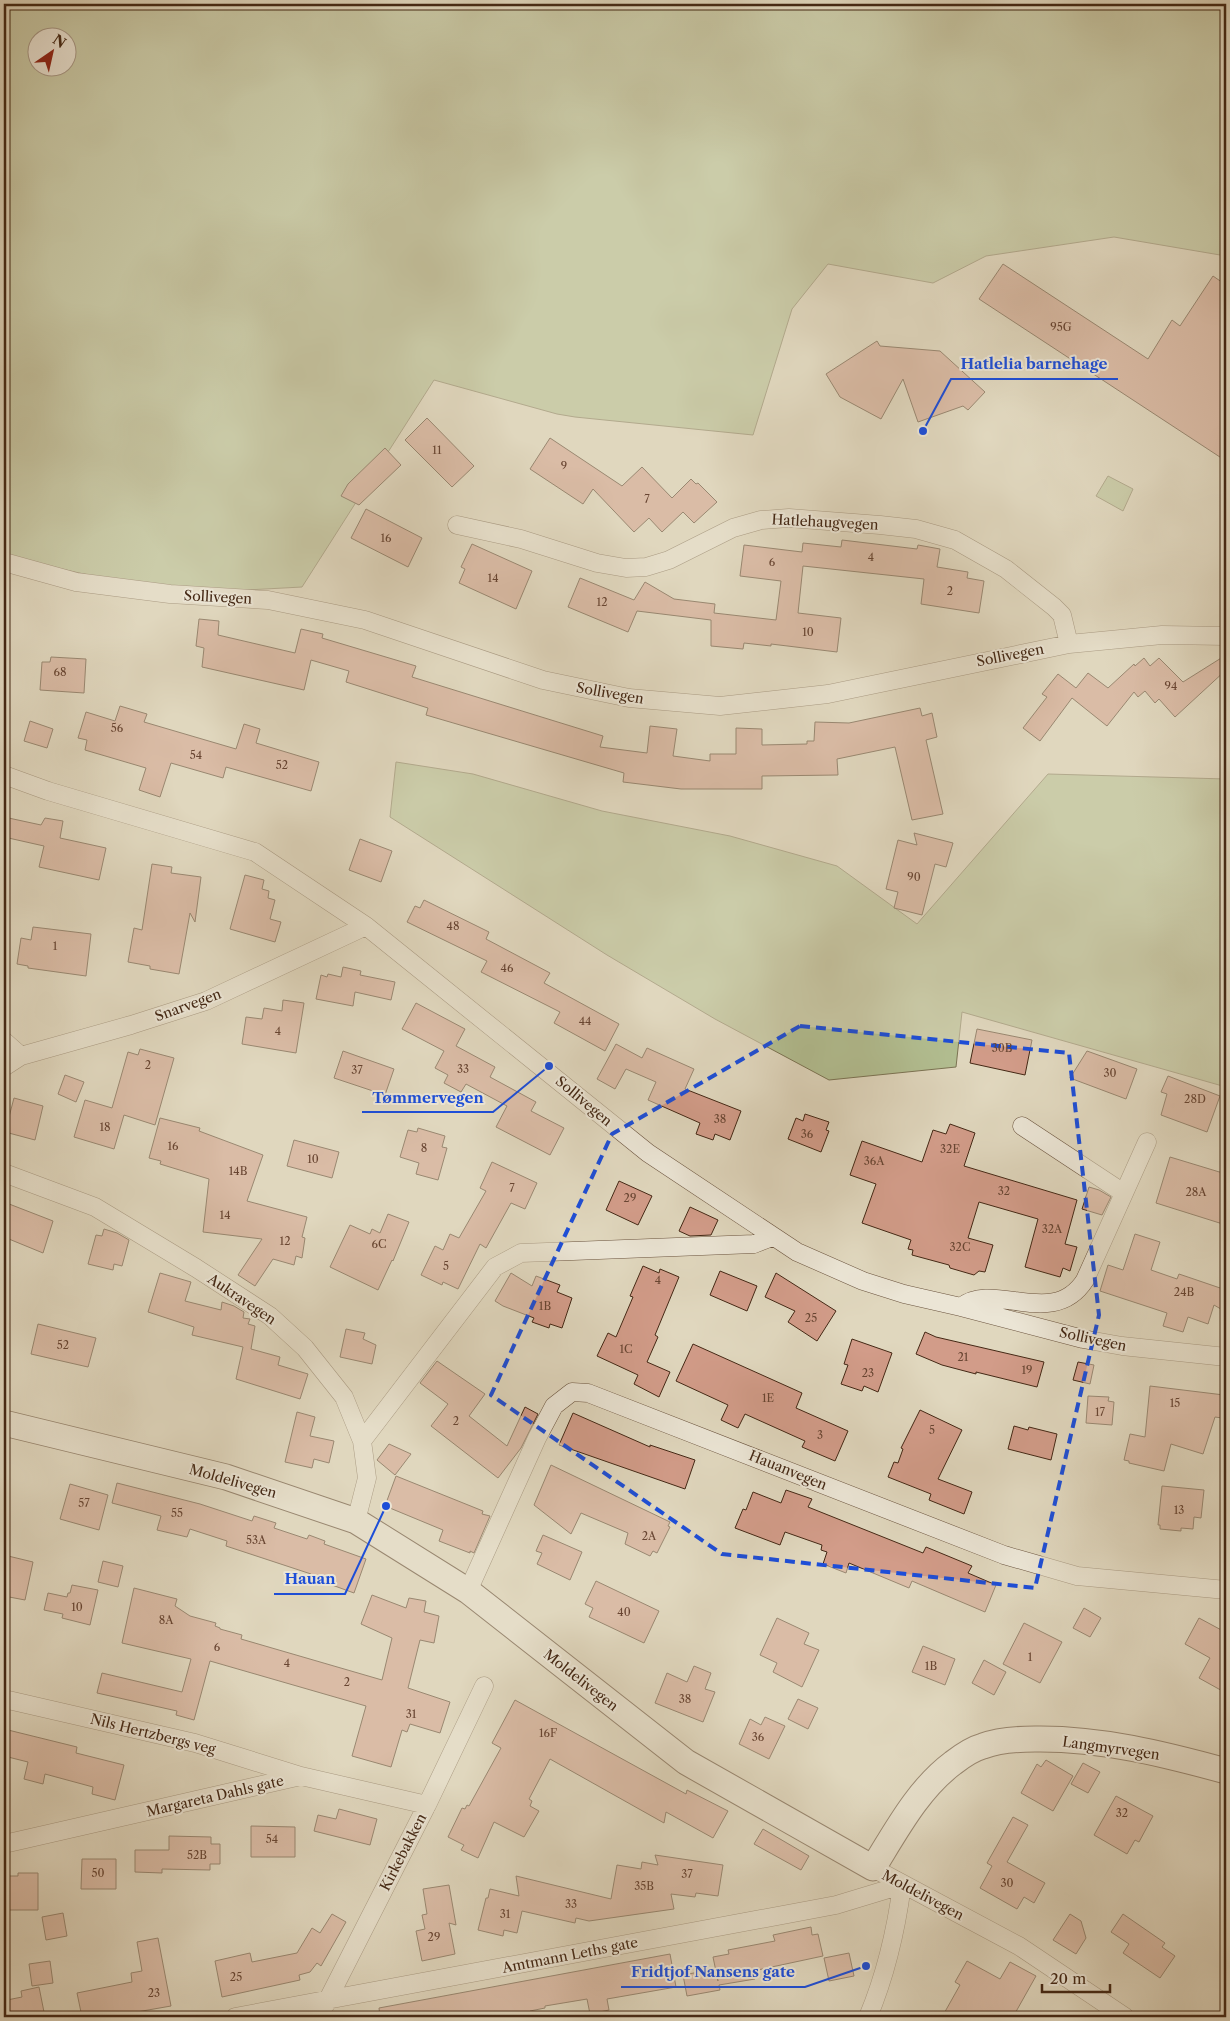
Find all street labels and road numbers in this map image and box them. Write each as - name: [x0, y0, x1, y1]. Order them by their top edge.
- street label: Hatlehaugvegen: [771, 510, 879, 534]
- street label: Sollivegen: [183, 586, 253, 608]
- street label: Sollivegen: [975, 640, 1045, 670]
- street label: Sollivegen: [575, 678, 645, 708]
- street label: Snarvegen: [152, 985, 224, 1025]
- street label: Sollivegen: [552, 1072, 616, 1130]
- street label: Aukravegen: [204, 1269, 280, 1329]
- street label: Sollivegen: [1058, 1323, 1129, 1355]
- street label: Hauanvegen: [746, 1446, 830, 1494]
- street label: Moldelivegen: [187, 1460, 279, 1502]
- street label: Moldelivegen: [540, 1645, 622, 1715]
- street label: Nils Hertzbergs veg: [88, 1710, 218, 1758]
- street label: Langmyrvegen: [1061, 1732, 1161, 1764]
- street label: Margareta Dahls gate: [145, 1771, 286, 1821]
- street label: Kirkebakken: [376, 1810, 430, 1894]
- street label: Moldelivegen: [879, 1866, 967, 1924]
- street label: Amtmann Leths gate: [500, 1933, 640, 1977]

